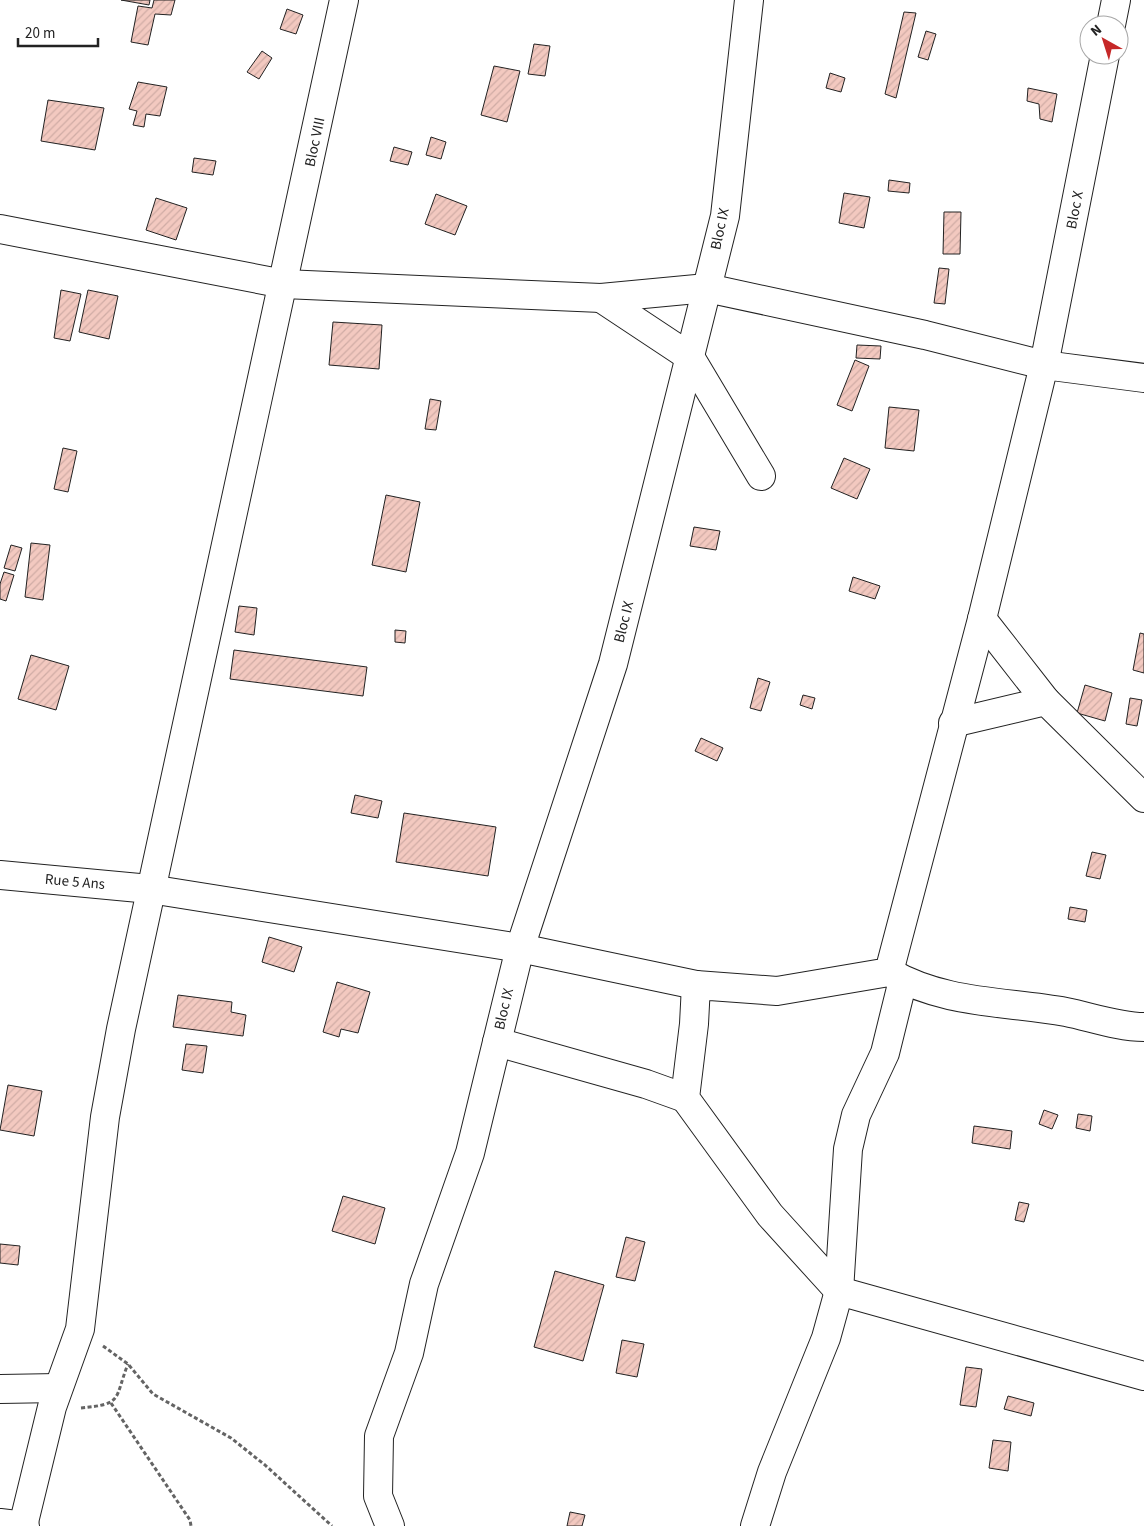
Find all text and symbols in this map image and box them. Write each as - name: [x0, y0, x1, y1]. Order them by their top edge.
- scale bar: [18, 15, 98, 47]
- north arrow: [1079, 15, 1129, 65]
- text: N: [1087, 20, 1106, 41]
- text: 20 m: [25, 23, 55, 44]
- street label: Bloc VIII: [300, 115, 330, 169]
- street label: Bloc X: [1061, 189, 1089, 231]
- street label: Bloc IX: [705, 206, 735, 252]
- street label: Bloc IX: [609, 599, 639, 645]
- street label: Rue 5 Ans: [44, 869, 106, 895]
- street label: Bloc IX: [489, 986, 519, 1032]

